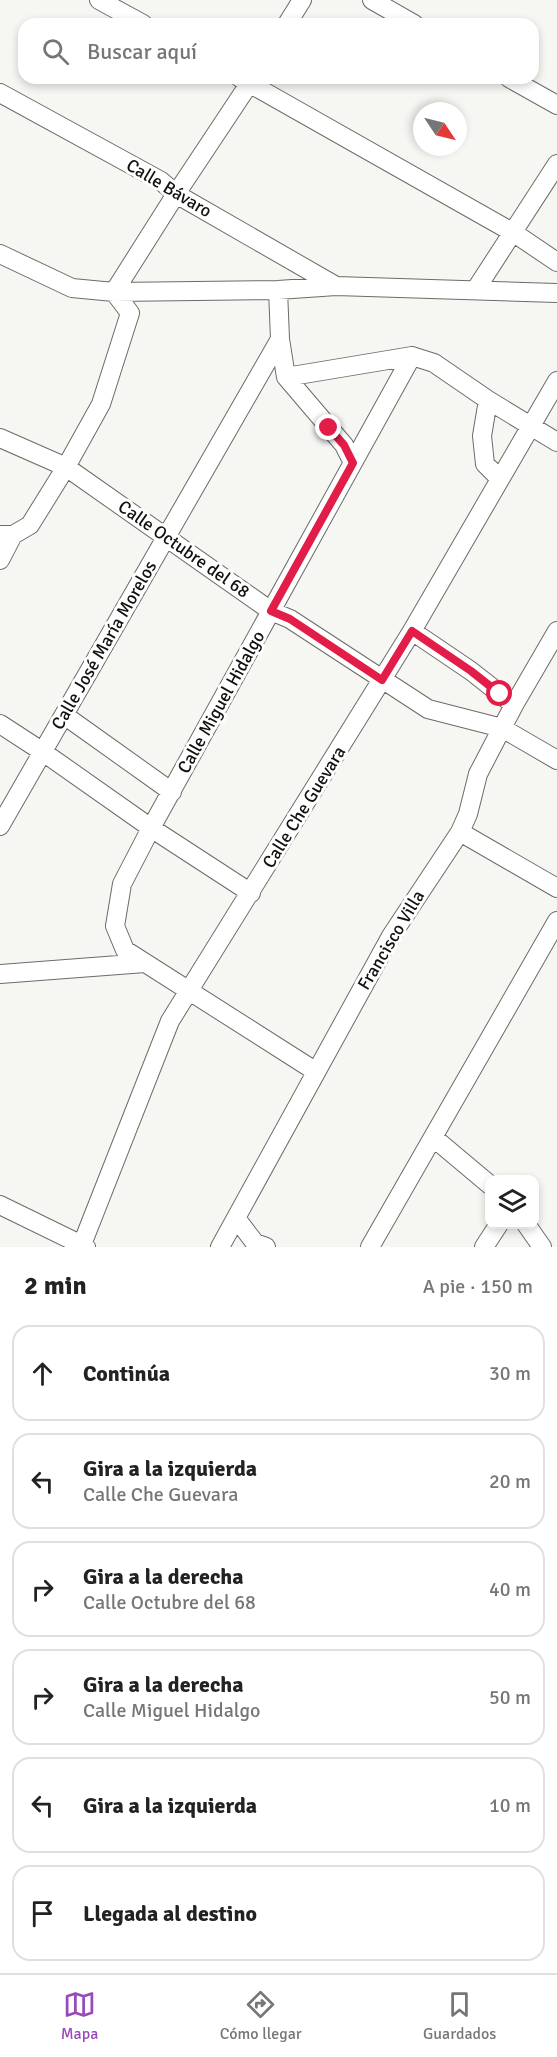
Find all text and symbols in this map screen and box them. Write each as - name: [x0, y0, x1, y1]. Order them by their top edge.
- search box: [18, 18, 539, 84]
- icon: search: [39, 35, 72, 68]
- text: Buscar aquí: [87, 38, 197, 65]
- north arrow: [413, 102, 467, 156]
- street label: Calle Bávaro: [122, 154, 216, 222]
- route end: [315, 414, 341, 440]
- street label: Calle Octubre del 68: [114, 495, 254, 603]
- street label: Calle José María Morelos: [47, 557, 161, 733]
- street label: Calle Miguel Hidalgo: [173, 627, 269, 777]
- route start: [486, 680, 512, 706]
- street label: Calle Che Guevara: [258, 742, 350, 872]
- street label: Francisco Villa: [353, 886, 429, 994]
- map controls: [485, 1175, 539, 1229]
- button: layers: [485, 1175, 539, 1229]
- text: 2 min: [24, 1270, 87, 1302]
- text: A pie · 150 m: [423, 1274, 533, 1299]
- icon: ahead: [26, 1357, 59, 1390]
- text: Continúa: [83, 1360, 170, 1387]
- text: 30 m: [489, 1361, 531, 1386]
- text: Gira a la izquierda: [83, 1455, 257, 1482]
- icon: left: [26, 1465, 59, 1498]
- text: 20 m: [489, 1469, 531, 1494]
- text: Calle Che Guevara: [83, 1482, 238, 1507]
- text: Gira a la derecha: [83, 1563, 244, 1590]
- icon: right: [26, 1573, 59, 1606]
- text: 40 m: [489, 1577, 531, 1602]
- text: Calle Octubre del 68: [83, 1590, 256, 1615]
- text: Gira a la derecha: [83, 1671, 244, 1698]
- icon: right: [26, 1681, 59, 1714]
- text: 50 m: [489, 1685, 531, 1710]
- text: Calle Miguel Hidalgo: [83, 1698, 260, 1723]
- icon: left: [26, 1789, 59, 1822]
- text: Gira a la izquierda: [83, 1792, 257, 1819]
- text: 10 m: [489, 1793, 531, 1818]
- icon: arrive: [26, 1897, 59, 1930]
- text: Llegada al destino: [83, 1900, 257, 1927]
- tab: Mapa: [61, 1988, 98, 2044]
- tab: Cómo llegar: [220, 1988, 302, 2044]
- tab: Guardados: [423, 1988, 496, 2044]

